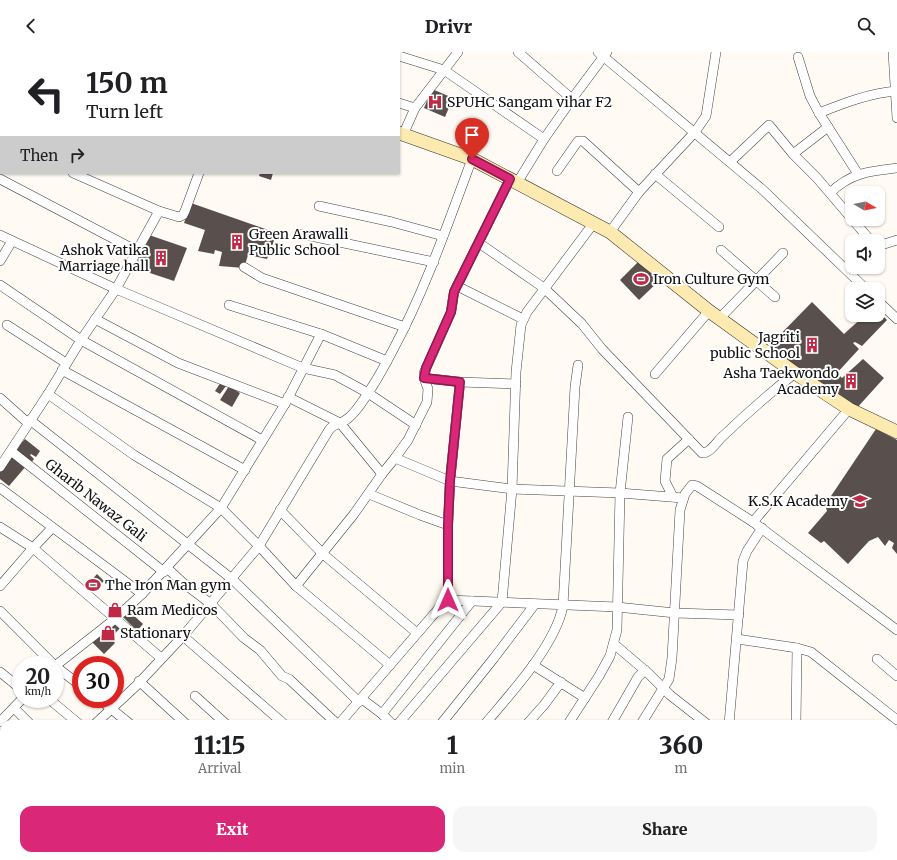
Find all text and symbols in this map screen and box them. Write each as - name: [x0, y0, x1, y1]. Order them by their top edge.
- icon: back: [20, 15, 42, 37]
- text: Drivr: [425, 15, 472, 38]
- icon: search: [855, 15, 877, 37]
- text: 150 m: [86, 65, 168, 101]
- icon: left: [20, 68, 72, 120]
- hospital icon: SPUHC Sangam vihar F2: [426, 93, 444, 111]
- place label: SPUHC Sangam vihar F2: [447, 93, 612, 111]
- text: Turn left: [86, 100, 163, 123]
- pin: [455, 118, 489, 159]
- icon: arrive: [461, 124, 483, 146]
- icon: right: [66, 144, 88, 166]
- text: Then: [20, 146, 58, 165]
- north arrow: [845, 186, 885, 226]
- map controls: [845, 186, 885, 322]
- place label: Green Arawalli Public School: [249, 225, 349, 259]
- building icon: Green Arawalli Public School: [228, 233, 246, 251]
- button: sound: [845, 234, 885, 274]
- place label: Ashok Vatika Marriage hall: [58, 241, 150, 275]
- building icon: Ashok Vatika Marriage hall: [152, 249, 170, 267]
- sports icon: Iron Culture Gym: [632, 270, 650, 288]
- place label: Iron Culture Gym: [653, 270, 769, 288]
- button: layers: [845, 282, 885, 322]
- place label: Jagriti public School: [710, 328, 801, 362]
- building icon: Jagriti public School: [803, 336, 821, 354]
- place label: Asha Taekwondo Academy: [722, 364, 840, 398]
- building icon: Asha Taekwondo Academy: [842, 372, 860, 390]
- street label: Gharib Nawaz Gali: [42, 455, 151, 546]
- place label: K.S.K Academy: [748, 492, 849, 510]
- school or university icon: K.S.K Academy: [851, 492, 869, 510]
- sports icon: The Iron Man gym: [84, 576, 102, 594]
- place label: The Iron Man gym: [105, 576, 231, 594]
- position arrow: [427, 579, 469, 621]
- shop icon: Ram Medicos: [106, 601, 124, 619]
- place label: Ram Medicos: [127, 601, 218, 619]
- shop icon: Stationary: [99, 624, 117, 642]
- place label: Stationary: [120, 624, 192, 642]
- speed limit sign: 30: [72, 656, 124, 708]
- text: 20: [26, 664, 50, 689]
- text: km/h: [25, 685, 51, 698]
- text: 11:15: [194, 730, 246, 761]
- text: 1: [447, 730, 458, 761]
- text: 360: [659, 730, 703, 761]
- text: Arrival: [198, 760, 241, 777]
- text: min: [439, 760, 465, 777]
- text: m: [675, 760, 688, 777]
- button: Exit: [20, 806, 445, 852]
- button: Share: [453, 806, 877, 852]

